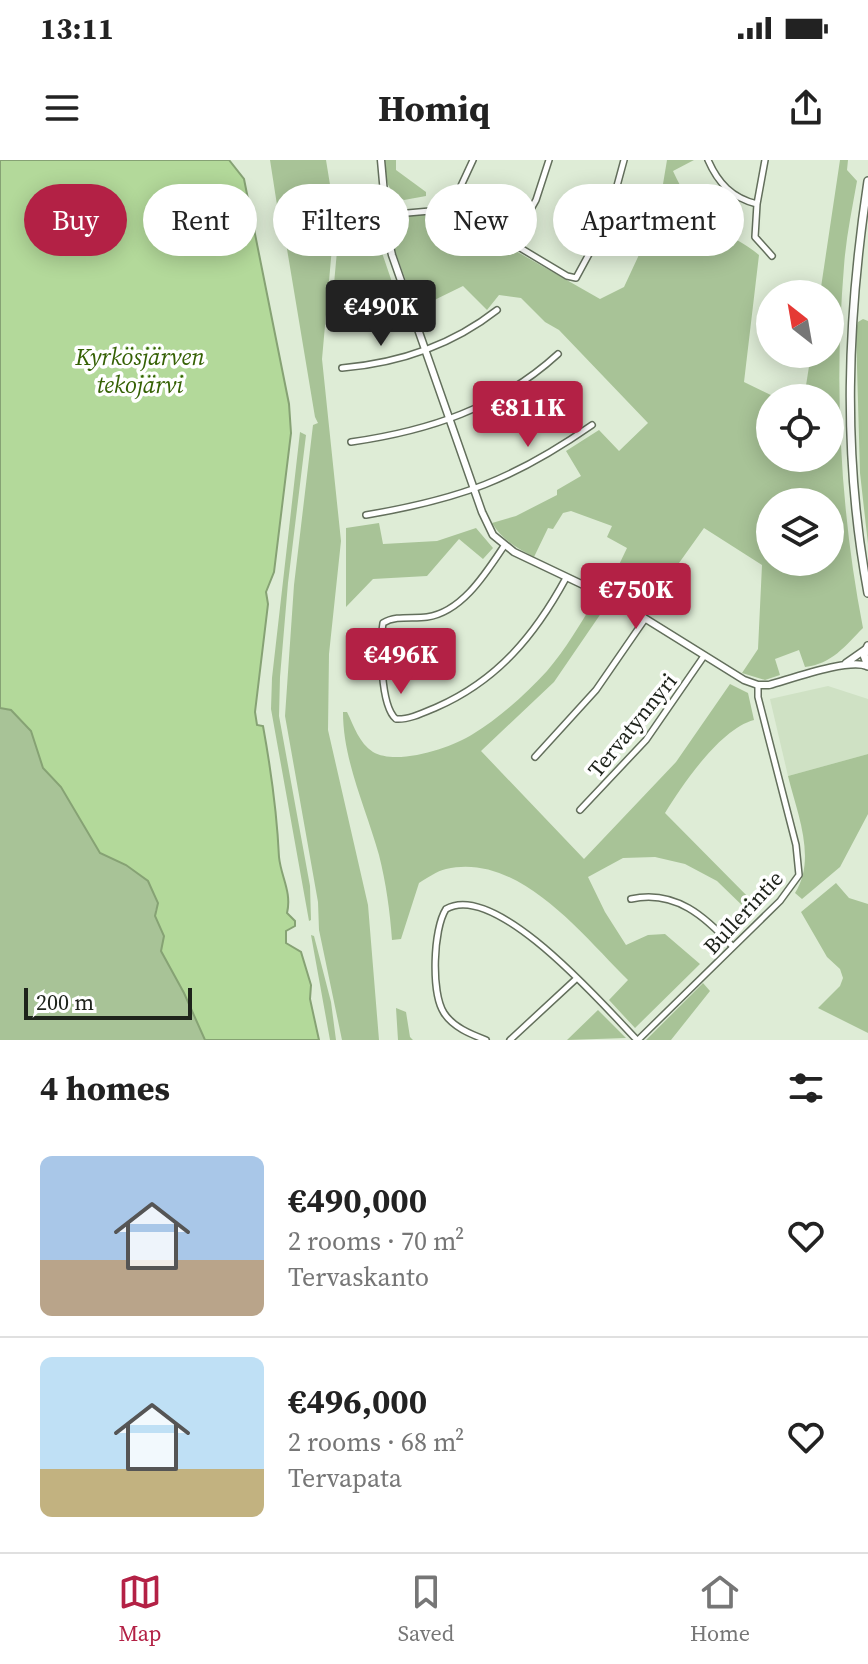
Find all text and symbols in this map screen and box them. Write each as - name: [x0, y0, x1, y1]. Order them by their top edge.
- text: 13:11: [40, 8, 114, 49]
- text: Homiq: [378, 84, 490, 133]
- icon: menu: [40, 86, 84, 130]
- icon: share: [784, 86, 828, 130]
- chip: Buy: [24, 184, 127, 256]
- chip: Rent: [143, 184, 257, 256]
- chip: Filters: [273, 184, 409, 256]
- chip: New: [425, 184, 537, 256]
- chip: Apartment: [553, 184, 744, 256]
- pin: €490K: [325, 280, 437, 348]
- north arrow: [756, 280, 844, 368]
- map controls: [756, 280, 844, 576]
- text: €490K: [344, 288, 418, 324]
- water label: Kyrkösjärven tekojärvi: [74, 340, 205, 401]
- pin: €811K: [472, 381, 584, 449]
- button: locate: [756, 384, 844, 472]
- text: €811K: [491, 389, 565, 425]
- button: layers: [756, 488, 844, 576]
- pin: €750K: [580, 563, 692, 631]
- text: €750K: [599, 571, 673, 607]
- pin: €496K: [345, 628, 457, 696]
- text: €496K: [364, 636, 438, 672]
- street label: Tervatynnyri: [581, 667, 683, 783]
- street label: Bullerintie: [696, 864, 790, 960]
- scale bar: [24, 984, 192, 1020]
- text: 200 m: [36, 987, 94, 1017]
- text: 4 homes: [40, 1065, 170, 1111]
- icon: filters: [784, 1066, 828, 1110]
- text: €490,000: [288, 1177, 427, 1223]
- icon: home: [104, 1188, 200, 1284]
- icon: heart: [784, 1214, 828, 1258]
- text: 2 rooms · 70 m²: [288, 1223, 464, 1259]
- text: Tervaskanto: [288, 1259, 429, 1295]
- text: €496,000: [288, 1378, 427, 1424]
- icon: home: [104, 1389, 200, 1485]
- icon: heart: [784, 1415, 828, 1459]
- text: 2 rooms · 68 m²: [288, 1424, 464, 1460]
- text: Tervapata: [288, 1460, 402, 1496]
- tab: Map: [118, 1570, 162, 1648]
- tab: Saved: [398, 1570, 454, 1648]
- tab: Home: [690, 1570, 750, 1648]

